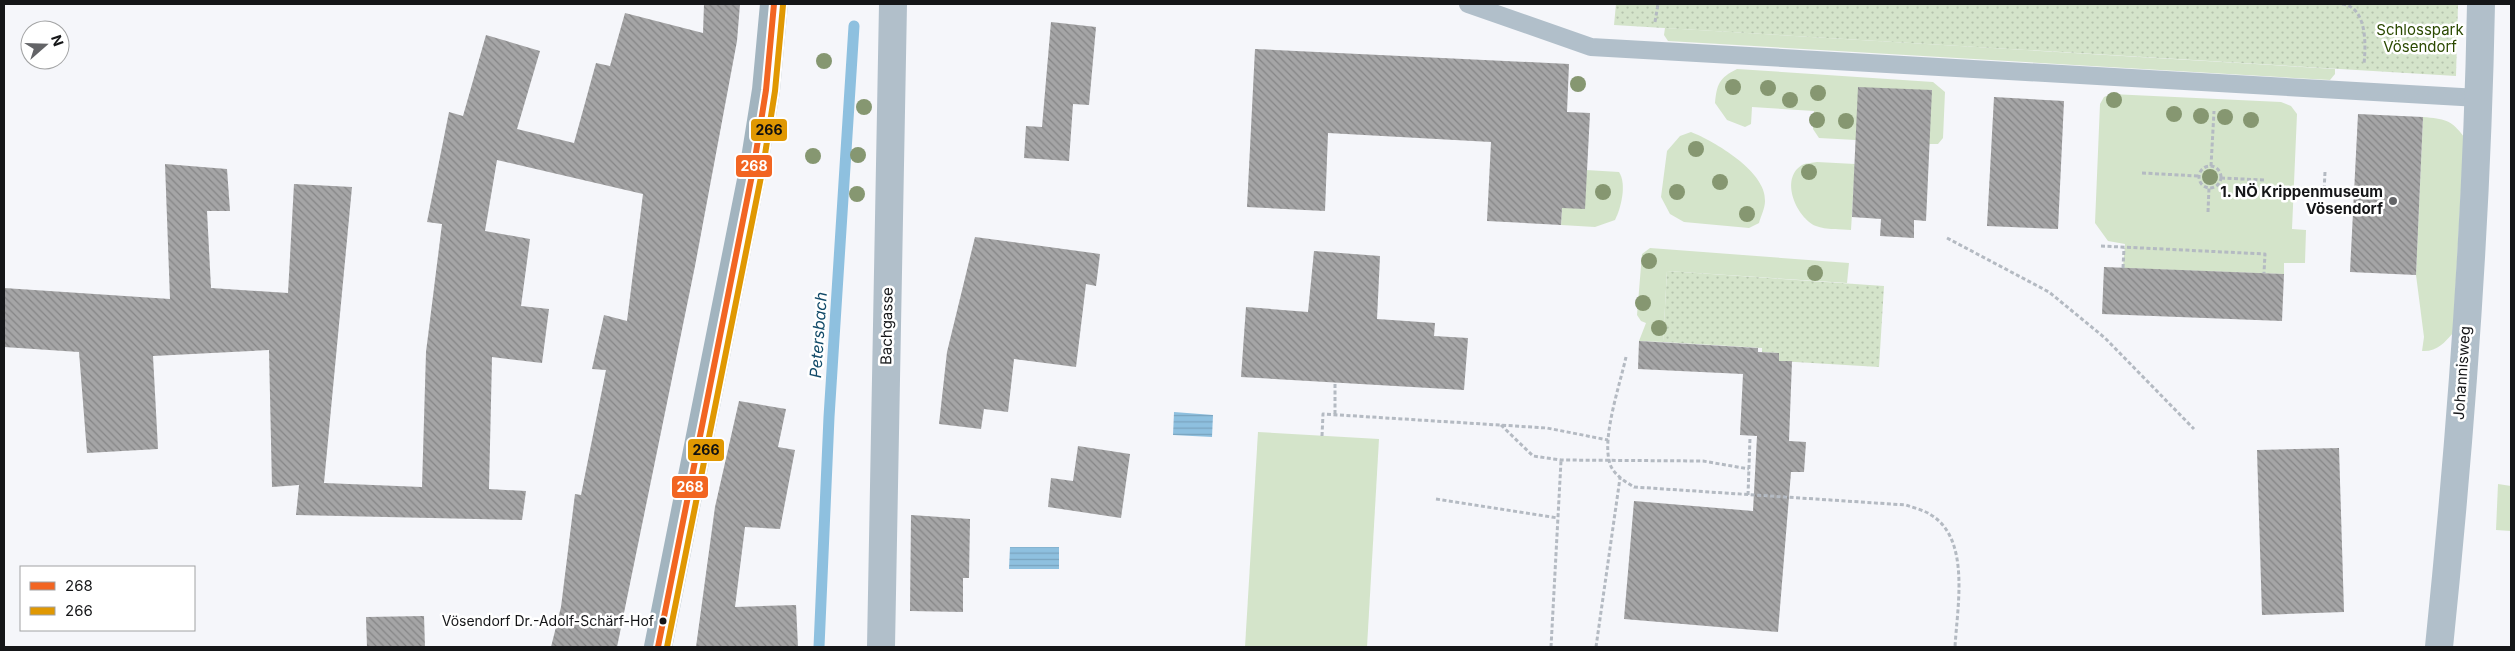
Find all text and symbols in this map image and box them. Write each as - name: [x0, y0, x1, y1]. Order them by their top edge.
- north arrow: [20, 20, 70, 70]
- park label: Schlosspark Vösendorf: [2376, 20, 2464, 56]
- text: N: [48, 32, 67, 48]
- line badge: 266: [750, 118, 788, 142]
- text: 266: [755, 121, 783, 138]
- line badge: 268: [735, 154, 773, 178]
- text: 268: [740, 157, 768, 174]
- place label: 1. NÖ Krippenmuseum Vösendorf: [2220, 182, 2383, 218]
- marker: 1. NÖ Krippenmuseum Vösendorf: [2387, 195, 2399, 207]
- street label: Bachgasse: [876, 287, 897, 365]
- water label: Petersbach: [805, 291, 831, 379]
- street label: Johannisweg: [2449, 325, 2474, 421]
- line badge: 266: [687, 438, 725, 462]
- text: 266: [692, 441, 720, 458]
- line badge: 268: [671, 475, 709, 499]
- text: 268: [676, 478, 704, 495]
- legend: [20, 566, 195, 631]
- text: 268: [65, 576, 93, 595]
- text: 266: [65, 601, 93, 620]
- place label: Vösendorf Dr.-Adolf-Schärf-Hof: [442, 612, 654, 629]
- marker: Vösendorf Dr.-Adolf-Schärf-Hof: [658, 616, 668, 626]

